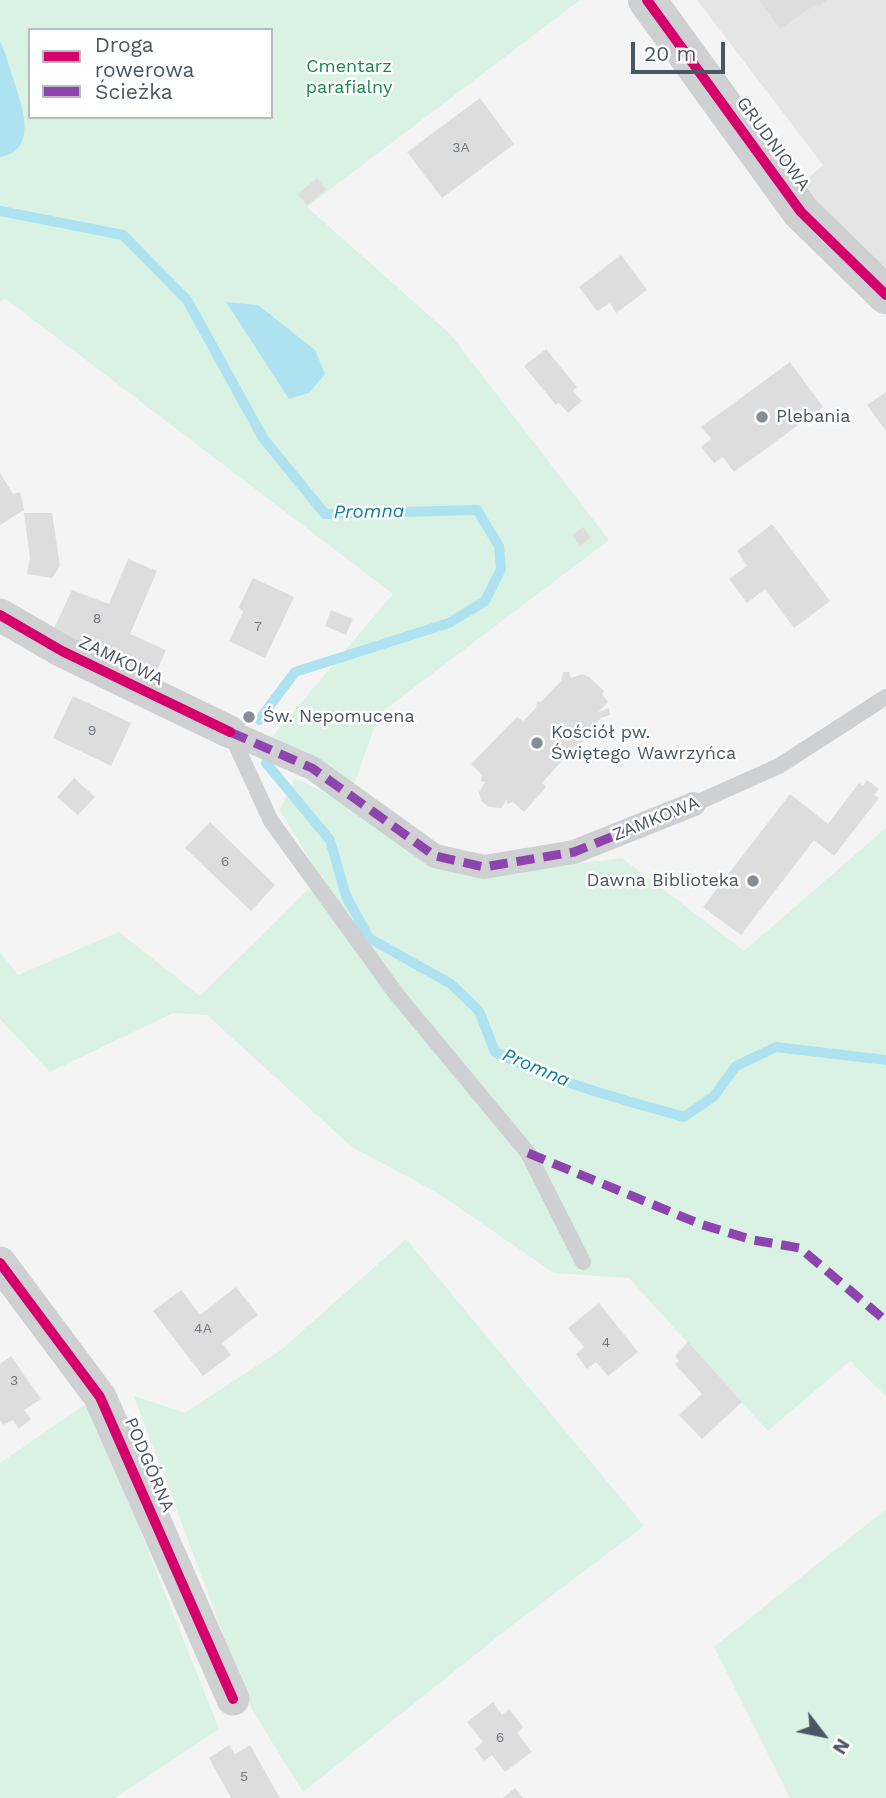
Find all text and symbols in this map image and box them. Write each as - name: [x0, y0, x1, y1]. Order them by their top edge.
- legend: [28, 28, 273, 119]
- scale bar: [634, 28, 728, 72]
- text: Droga rowerowa: [95, 32, 194, 82]
- text: 20 m: [644, 41, 696, 66]
- park label: Cmentarz parafialny: [306, 56, 392, 98]
- text: Ścieżka: [95, 79, 173, 104]
- street label: GRUDNIOWA: [732, 93, 814, 195]
- house number: 3A: [452, 140, 470, 156]
- place label: Plebania: [776, 406, 850, 428]
- marker: Plebania: [754, 409, 770, 425]
- water label: Promna: [333, 500, 405, 524]
- house number: 8: [93, 611, 101, 627]
- house number: 7: [254, 619, 262, 635]
- street label: ZAMKOWA: [75, 631, 167, 691]
- place label: Św. Nepomucena: [263, 706, 415, 728]
- marker: Św. Nepomucena: [241, 709, 257, 725]
- place label: Kościół pw. Świętego Wawrzyńca: [551, 722, 736, 764]
- house number: 9: [88, 723, 96, 739]
- marker: Kościół pw. Świętego Wawrzyńca: [529, 735, 545, 751]
- street label: ZAMKOWA: [609, 792, 703, 846]
- house number: 6: [221, 854, 229, 870]
- place label: Dawna Biblioteka: [587, 870, 739, 892]
- marker: Dawna Biblioteka: [745, 873, 761, 889]
- water label: Promna: [499, 1044, 573, 1092]
- house number: 4A: [194, 1321, 212, 1337]
- house number: 4: [602, 1335, 610, 1351]
- house number: 3: [10, 1373, 18, 1389]
- street label: PODGÓRNA: [119, 1414, 179, 1516]
- north arrow: [788, 1700, 858, 1770]
- house number: 6: [496, 1730, 504, 1746]
- text: N: [828, 1734, 855, 1758]
- house number: 5: [240, 1769, 248, 1785]

